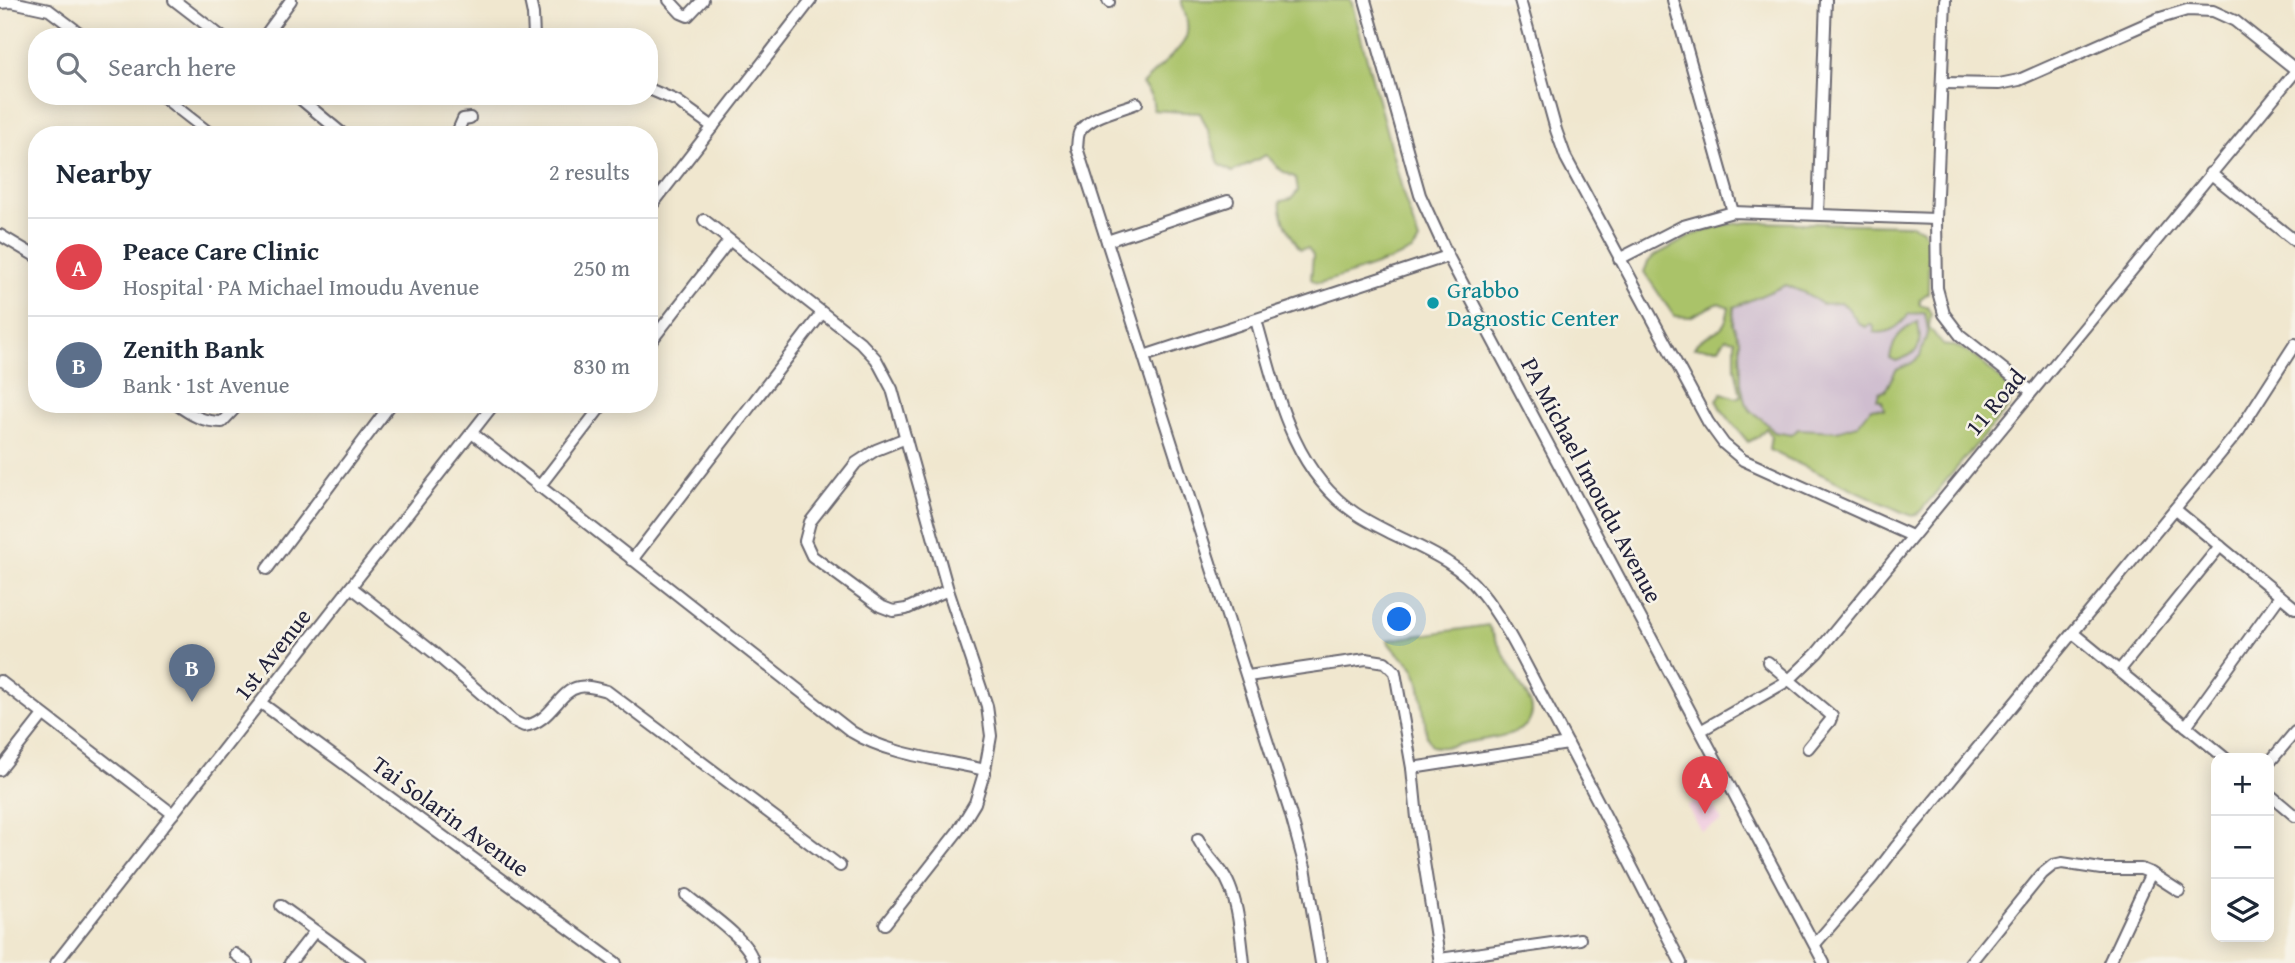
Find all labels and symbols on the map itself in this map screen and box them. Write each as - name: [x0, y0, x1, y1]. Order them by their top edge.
- place label: Grabbo Dagnostic Center: [1447, 272, 1619, 335]
- marker: Grabbo Dagnostic Center: [1425, 295, 1441, 311]
- street label: PA Michael Imoudu Avenue: [1512, 351, 1672, 609]
- street label: 11 Road: [1956, 360, 2034, 443]
- street label: 1st Avenue: [225, 600, 319, 708]
- your location: [1382, 602, 1416, 636]
- pin: B: [169, 644, 215, 702]
- street label: Tai Solarin Avenue: [365, 747, 537, 885]
- pin: A: [1682, 756, 1728, 814]

